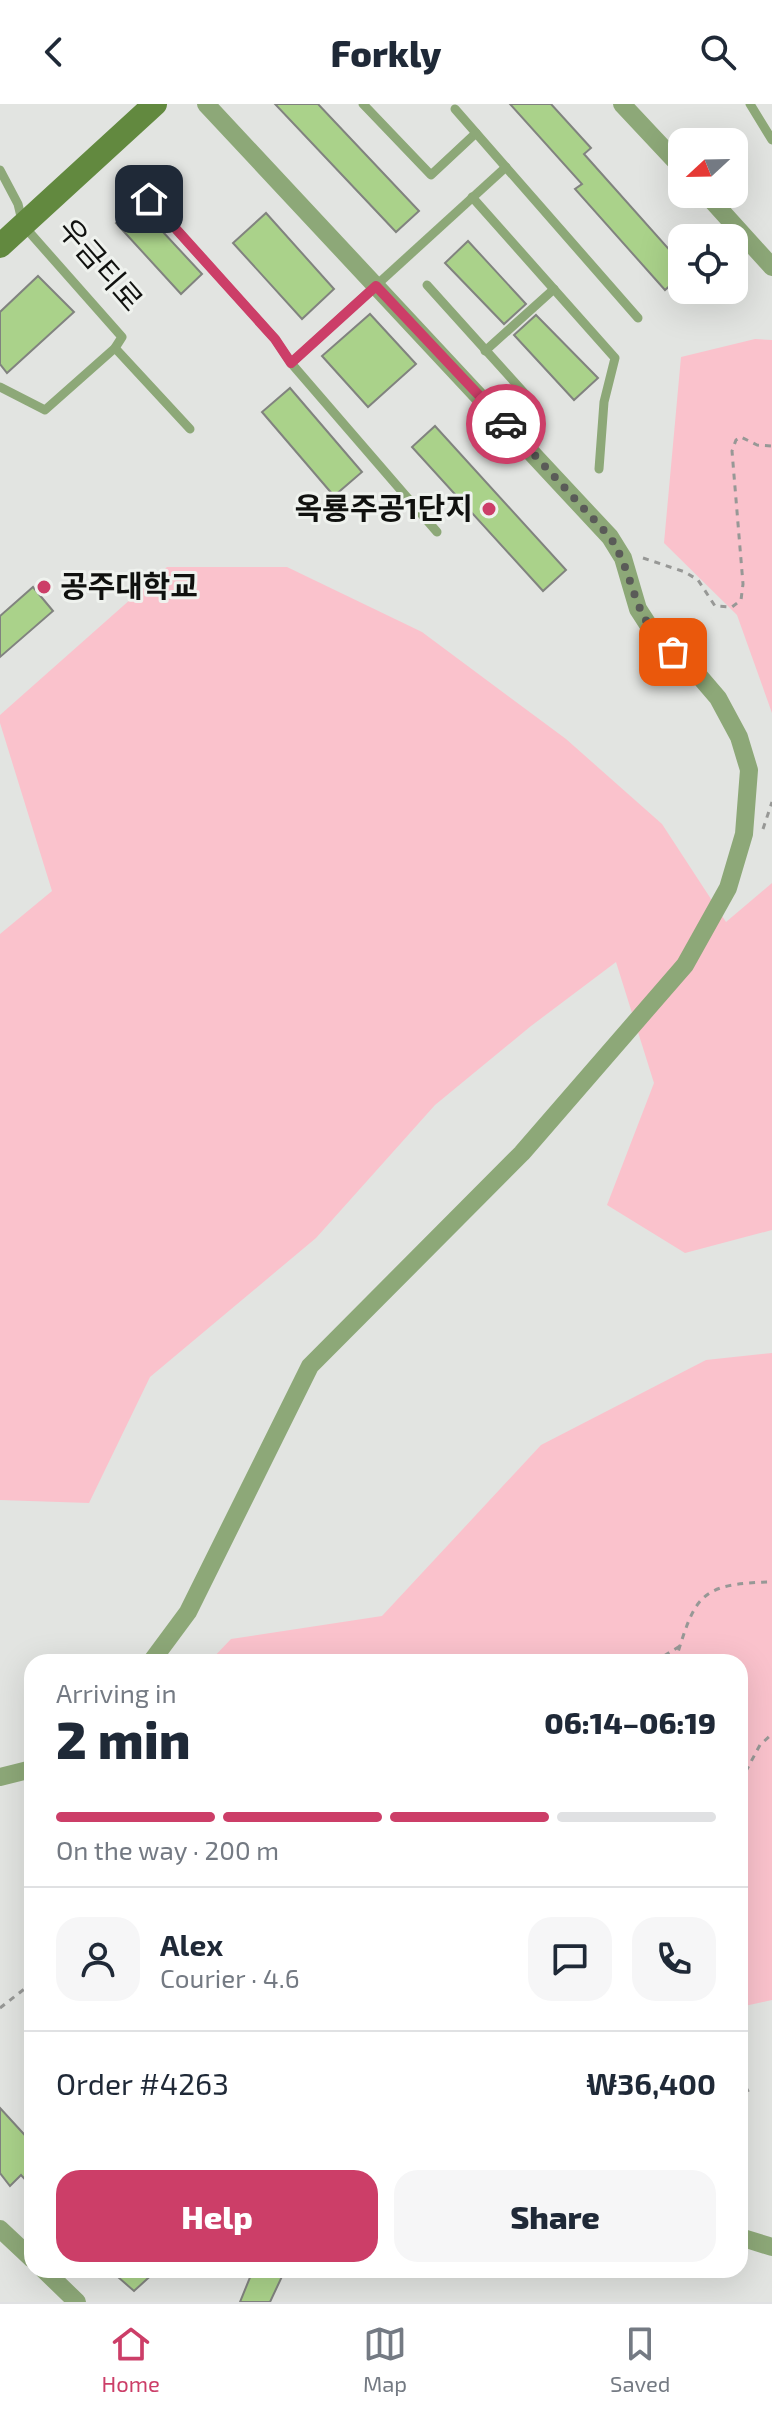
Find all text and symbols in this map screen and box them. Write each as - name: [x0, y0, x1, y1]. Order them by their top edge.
- icon: back: [32, 30, 76, 74]
- icon: search: [696, 30, 740, 74]
- text: Forkly: [331, 31, 441, 74]
- north arrow: [668, 128, 748, 208]
- map controls: [668, 128, 748, 304]
- pin: [115, 165, 183, 233]
- icon: home: [127, 177, 171, 221]
- street label: 우금티로: [52, 210, 151, 317]
- button: locate: [668, 224, 748, 304]
- courier: [466, 384, 546, 464]
- icon: car: [484, 402, 528, 446]
- place label: 옥룡주공1단지: [294, 489, 473, 525]
- marker: 옥룡주공1단지: [480, 500, 498, 518]
- place label: 공주대학교: [60, 567, 198, 603]
- marker: 공주대학교: [35, 578, 53, 596]
- pin: [639, 618, 707, 686]
- icon: bag: [651, 630, 695, 674]
- text: Arriving in: [56, 1677, 177, 1708]
- text: 06:14–06:19: [544, 1704, 716, 1740]
- text: 2 min: [56, 1707, 191, 1769]
- text: On the way · 200 m: [56, 1834, 279, 1865]
- button: person: [56, 1917, 140, 2001]
- button: chat: [528, 1917, 612, 2001]
- button: phone: [632, 1917, 716, 2001]
- text: Alex: [160, 1926, 223, 1962]
- text: Courier · 4.6: [160, 1962, 300, 1993]
- text: Order #4263: [56, 2065, 229, 2101]
- text: ₩36,400: [586, 2065, 716, 2101]
- button: Help: [56, 2170, 378, 2262]
- button: Share: [394, 2170, 716, 2262]
- tab: Home: [102, 2322, 160, 2396]
- tab: Map: [363, 2322, 407, 2396]
- tab: Saved: [610, 2322, 670, 2396]

